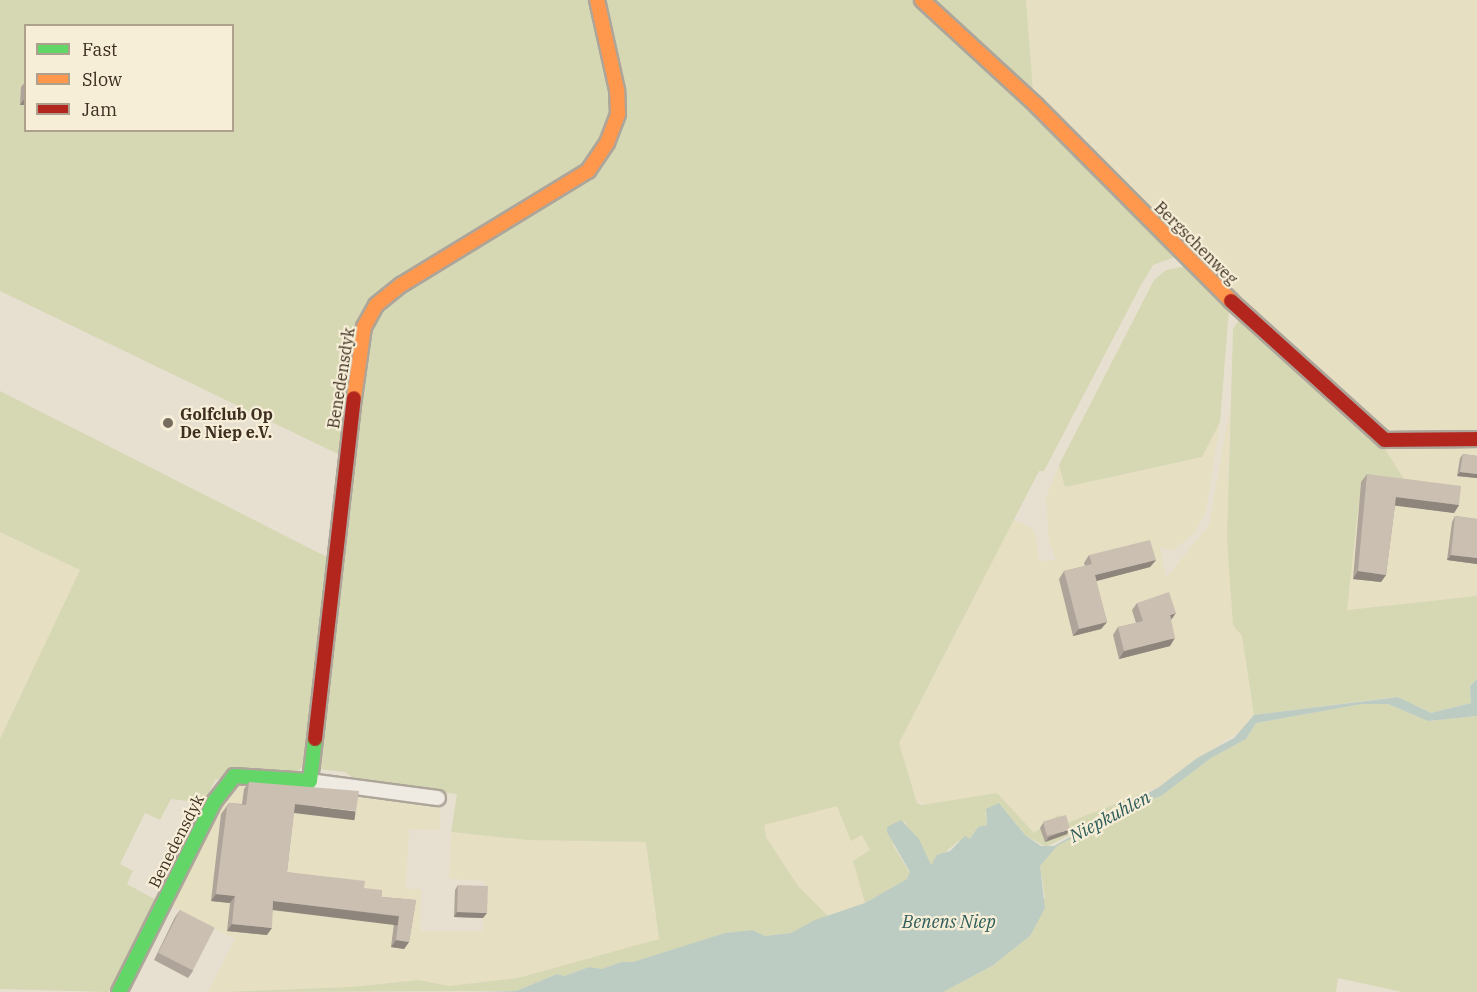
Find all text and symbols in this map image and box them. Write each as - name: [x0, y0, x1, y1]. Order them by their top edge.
- legend: [24, 24, 234, 132]
- text: Fast: [82, 38, 117, 61]
- text: Slow: [82, 68, 122, 91]
- text: Jam: [82, 98, 117, 121]
- street label: Bergschenweg: [1151, 198, 1241, 288]
- street label: Benedensdyk: [324, 326, 358, 430]
- place label: Golfclub Op De Niep e.V.: [180, 404, 273, 442]
- marker: Golfclub Op De Niep e.V.: [161, 416, 175, 430]
- water label: Niepkuhlen: [1066, 787, 1154, 847]
- street label: Benedensdyk: [144, 791, 208, 891]
- water label: Benens Niep: [902, 911, 996, 933]

